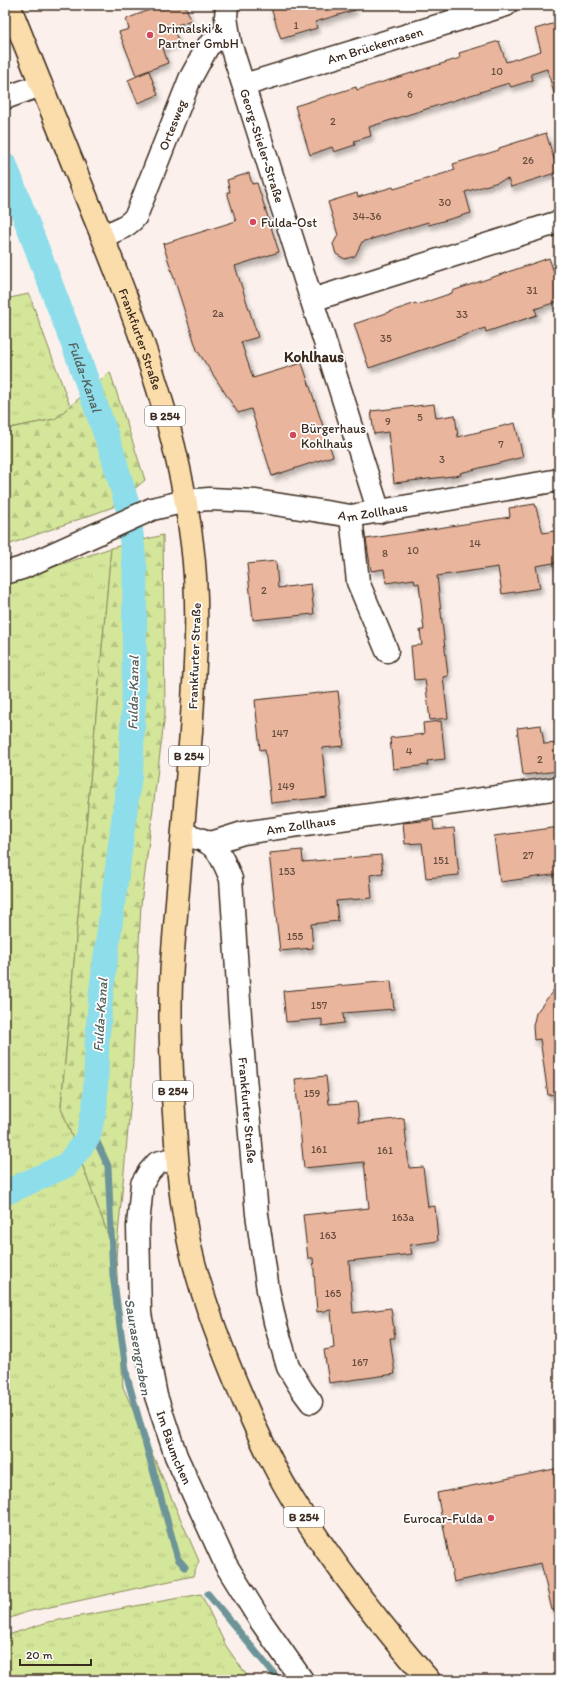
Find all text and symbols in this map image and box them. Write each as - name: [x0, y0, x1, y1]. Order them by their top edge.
- house number: 1: [293, 19, 299, 32]
- place label: Drimalski & Partner GmbH: [158, 21, 239, 51]
- street label: Am Brückenrasen: [326, 24, 425, 67]
- marker: Drimalski & Partner GmbH: [145, 30, 155, 40]
- house number: 10: [491, 65, 503, 78]
- street label: Georg-Stieler-Straße: [237, 87, 287, 205]
- house number: 6: [407, 88, 413, 101]
- street label: Ortesweg: [156, 97, 189, 153]
- house number: 2: [330, 115, 336, 128]
- house number: 26: [522, 154, 534, 167]
- house number: 30: [439, 196, 452, 209]
- house number: 34-36: [353, 210, 382, 223]
- place label: Fulda-Ost: [261, 215, 317, 230]
- marker: Fulda-Ost: [248, 217, 258, 227]
- house number: 31: [526, 284, 538, 297]
- street label: Frankfurter Straße: [115, 286, 165, 392]
- house number: 2a: [212, 307, 224, 320]
- house number: 33: [456, 308, 468, 321]
- house number: 35: [380, 332, 392, 345]
- water label: Fulda-Kanal: [64, 339, 105, 415]
- district label: Kohlhaus: [284, 348, 344, 366]
- road number: B 254: [145, 406, 185, 426]
- house number: 5: [417, 411, 423, 424]
- house number: 9: [385, 415, 391, 428]
- place label: Bürgerhaus Kohlhaus: [301, 421, 366, 451]
- marker: Bürgerhaus Kohlhaus: [288, 430, 298, 440]
- house number: 7: [498, 438, 504, 451]
- house number: 3: [439, 453, 445, 466]
- street label: Am Zollhaus: [337, 499, 409, 525]
- house number: 14: [469, 537, 481, 550]
- house number: 10: [407, 544, 419, 557]
- house number: 8: [382, 547, 388, 560]
- house number: 2: [261, 584, 267, 597]
- street label: Frankfurter Straße: [185, 603, 204, 710]
- water label: Fulda-Kanal: [124, 655, 143, 730]
- house number: 147: [271, 727, 289, 740]
- house number: 4: [406, 745, 413, 758]
- road number: B 254: [169, 746, 209, 766]
- house number: 2: [537, 753, 543, 766]
- house number: 149: [277, 780, 295, 793]
- street label: Am Zollhaus: [265, 813, 337, 838]
- house number: 27: [522, 849, 534, 862]
- house number: 151: [433, 854, 449, 867]
- house number: 153: [279, 865, 295, 878]
- house number: 155: [287, 930, 304, 943]
- water label: Fulda-Kanal: [89, 977, 112, 1053]
- house number: 157: [311, 999, 328, 1012]
- street label: Frankfurter Straße: [235, 1057, 260, 1164]
- road number: B 254: [153, 1081, 193, 1101]
- house number: 159: [304, 1087, 321, 1100]
- house number: 161: [311, 1143, 327, 1156]
- house number: 161: [377, 1144, 393, 1157]
- house number: 163a: [392, 1211, 415, 1224]
- house number: 163: [320, 1229, 336, 1242]
- house number: 165: [325, 1287, 342, 1300]
- water label: Saurasengraben: [121, 1297, 154, 1397]
- house number: 167: [352, 1356, 369, 1369]
- street label: Im Bäumchen: [153, 1409, 195, 1487]
- road number: B 254: [284, 1507, 324, 1527]
- place label: Eurocar-Fulda: [403, 1511, 484, 1526]
- marker: Eurocar-Fulda: [486, 1513, 496, 1523]
- scale bar: [20, 1641, 91, 1667]
- text: 20 m: [26, 1648, 53, 1662]

